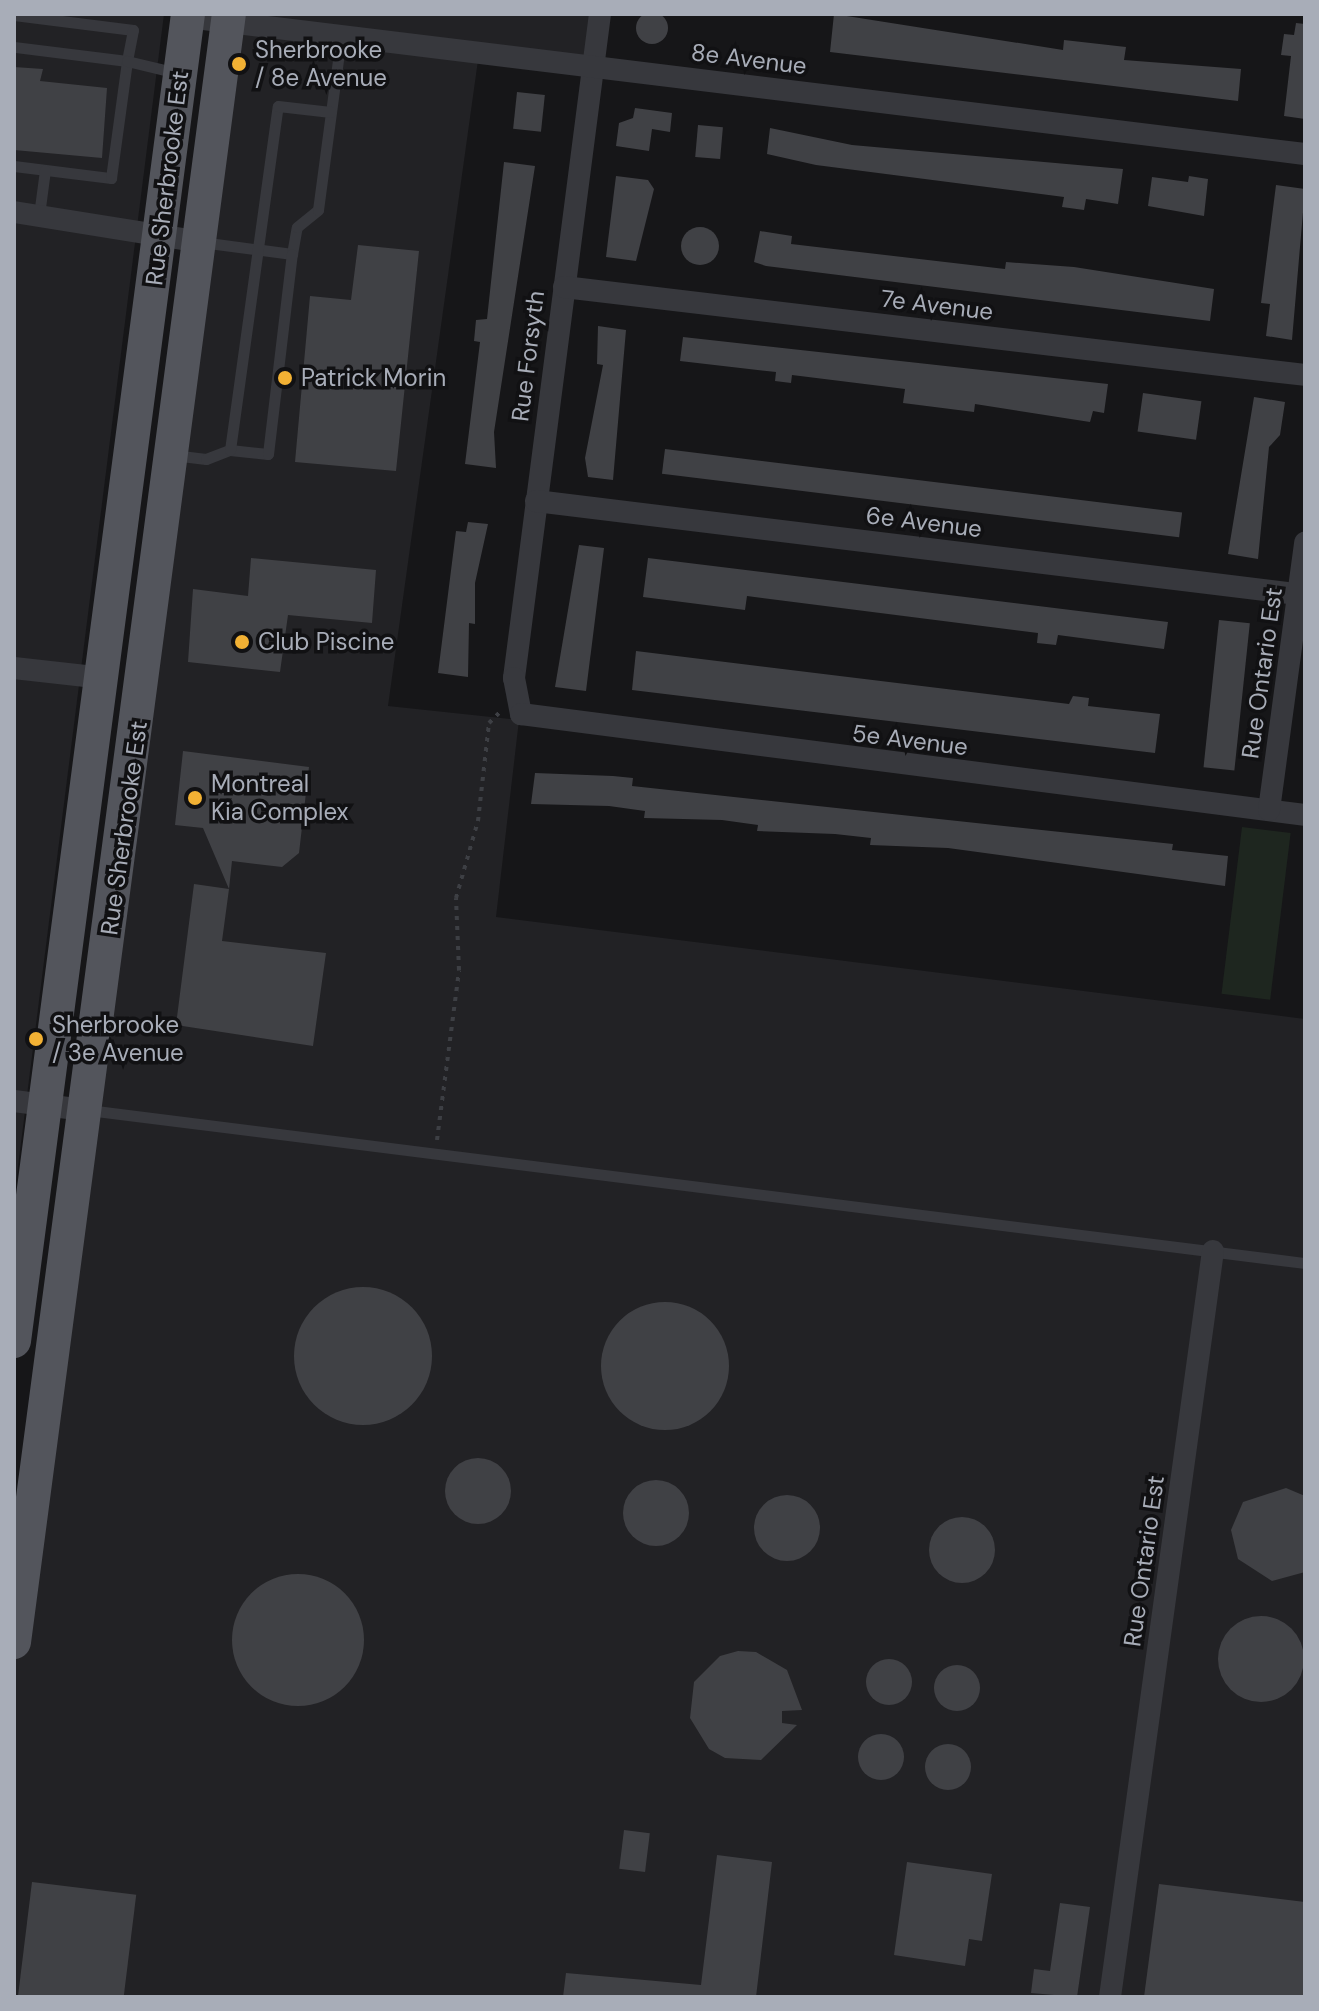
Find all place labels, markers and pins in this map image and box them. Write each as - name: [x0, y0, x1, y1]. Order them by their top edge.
- place label: Sherbrooke / 8e Avenue: [255, 36, 387, 92]
- marker: Sherbrooke / 8e Avenue: [230, 55, 248, 73]
- place label: Patrick Morin: [301, 364, 446, 392]
- marker: Patrick Morin: [276, 369, 294, 387]
- place label: Club Piscine: [258, 628, 394, 656]
- marker: Club Piscine: [233, 633, 251, 651]
- place label: Montreal Kia Complex: [211, 770, 348, 826]
- marker: Montreal Kia Complex: [186, 789, 204, 807]
- place label: Sherbrooke / 3e Avenue: [52, 1011, 184, 1067]
- marker: Sherbrooke / 3e Avenue: [27, 1030, 45, 1048]

